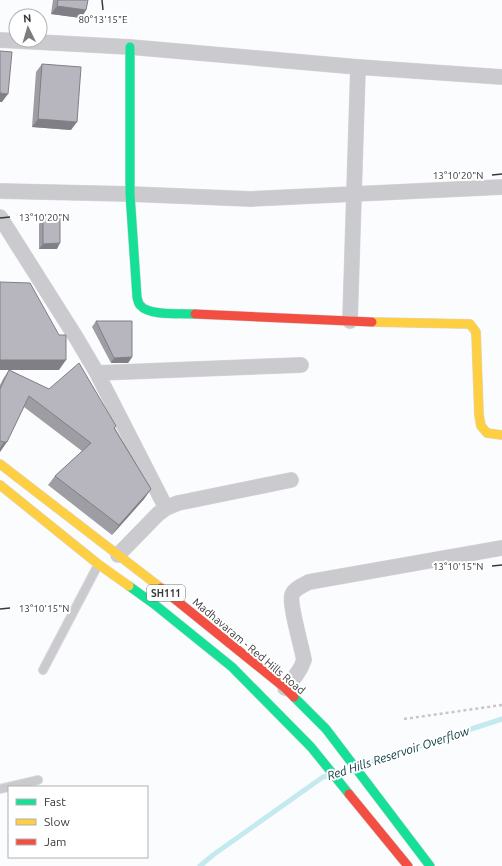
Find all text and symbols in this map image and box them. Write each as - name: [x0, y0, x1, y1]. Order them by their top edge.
- north arrow: [8, 8, 48, 48]
- text: N: [23, 12, 32, 24]
- text: 80°13'15"E: [78, 14, 128, 25]
- text: 13°10'20"N: [433, 170, 483, 181]
- text: 13°10'20"N: [19, 212, 69, 223]
- text: 13°10'15"N: [433, 561, 483, 572]
- road number: SH111: [147, 585, 185, 601]
- street label: Madhavaram - Red Hills Road: [190, 596, 308, 696]
- text: 13°10'15"N: [19, 603, 69, 614]
- water label: Red Hills Reservoir Overflow: [325, 724, 472, 783]
- legend: [8, 786, 148, 858]
- text: Fast: [44, 795, 66, 808]
- text: Slow: [44, 815, 70, 828]
- text: Jam: [44, 835, 66, 848]

